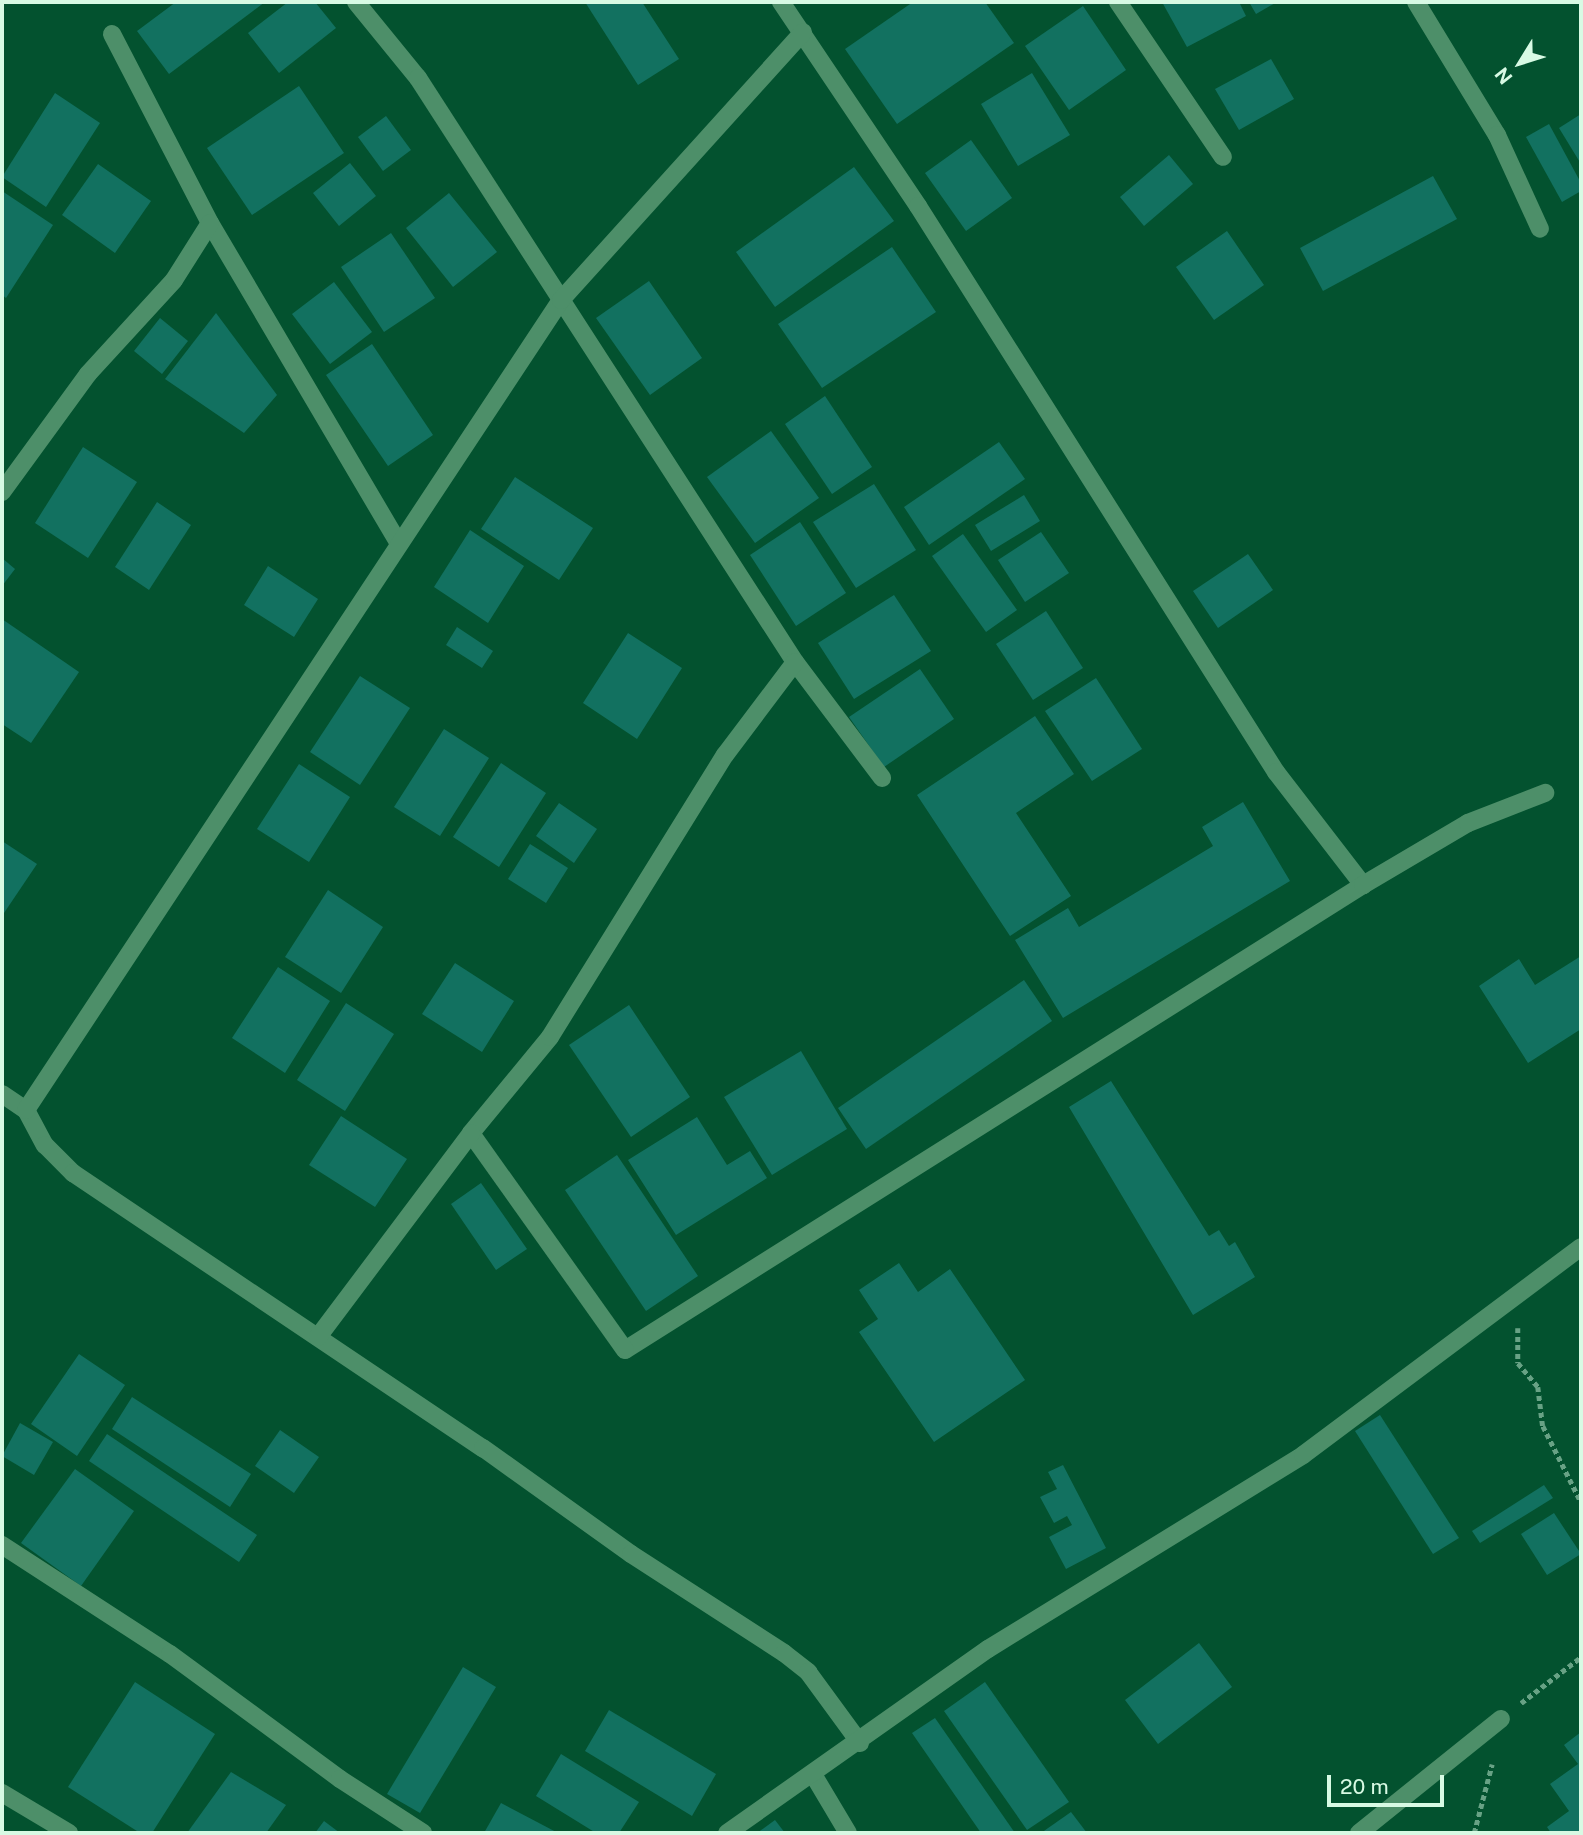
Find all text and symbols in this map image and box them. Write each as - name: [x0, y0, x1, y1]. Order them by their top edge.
- north arrow: [1485, 28, 1555, 98]
- text: N: [1490, 63, 1517, 89]
- scale bar: [1331, 1762, 1448, 1806]
- text: 20 m: [1340, 1774, 1389, 1799]

